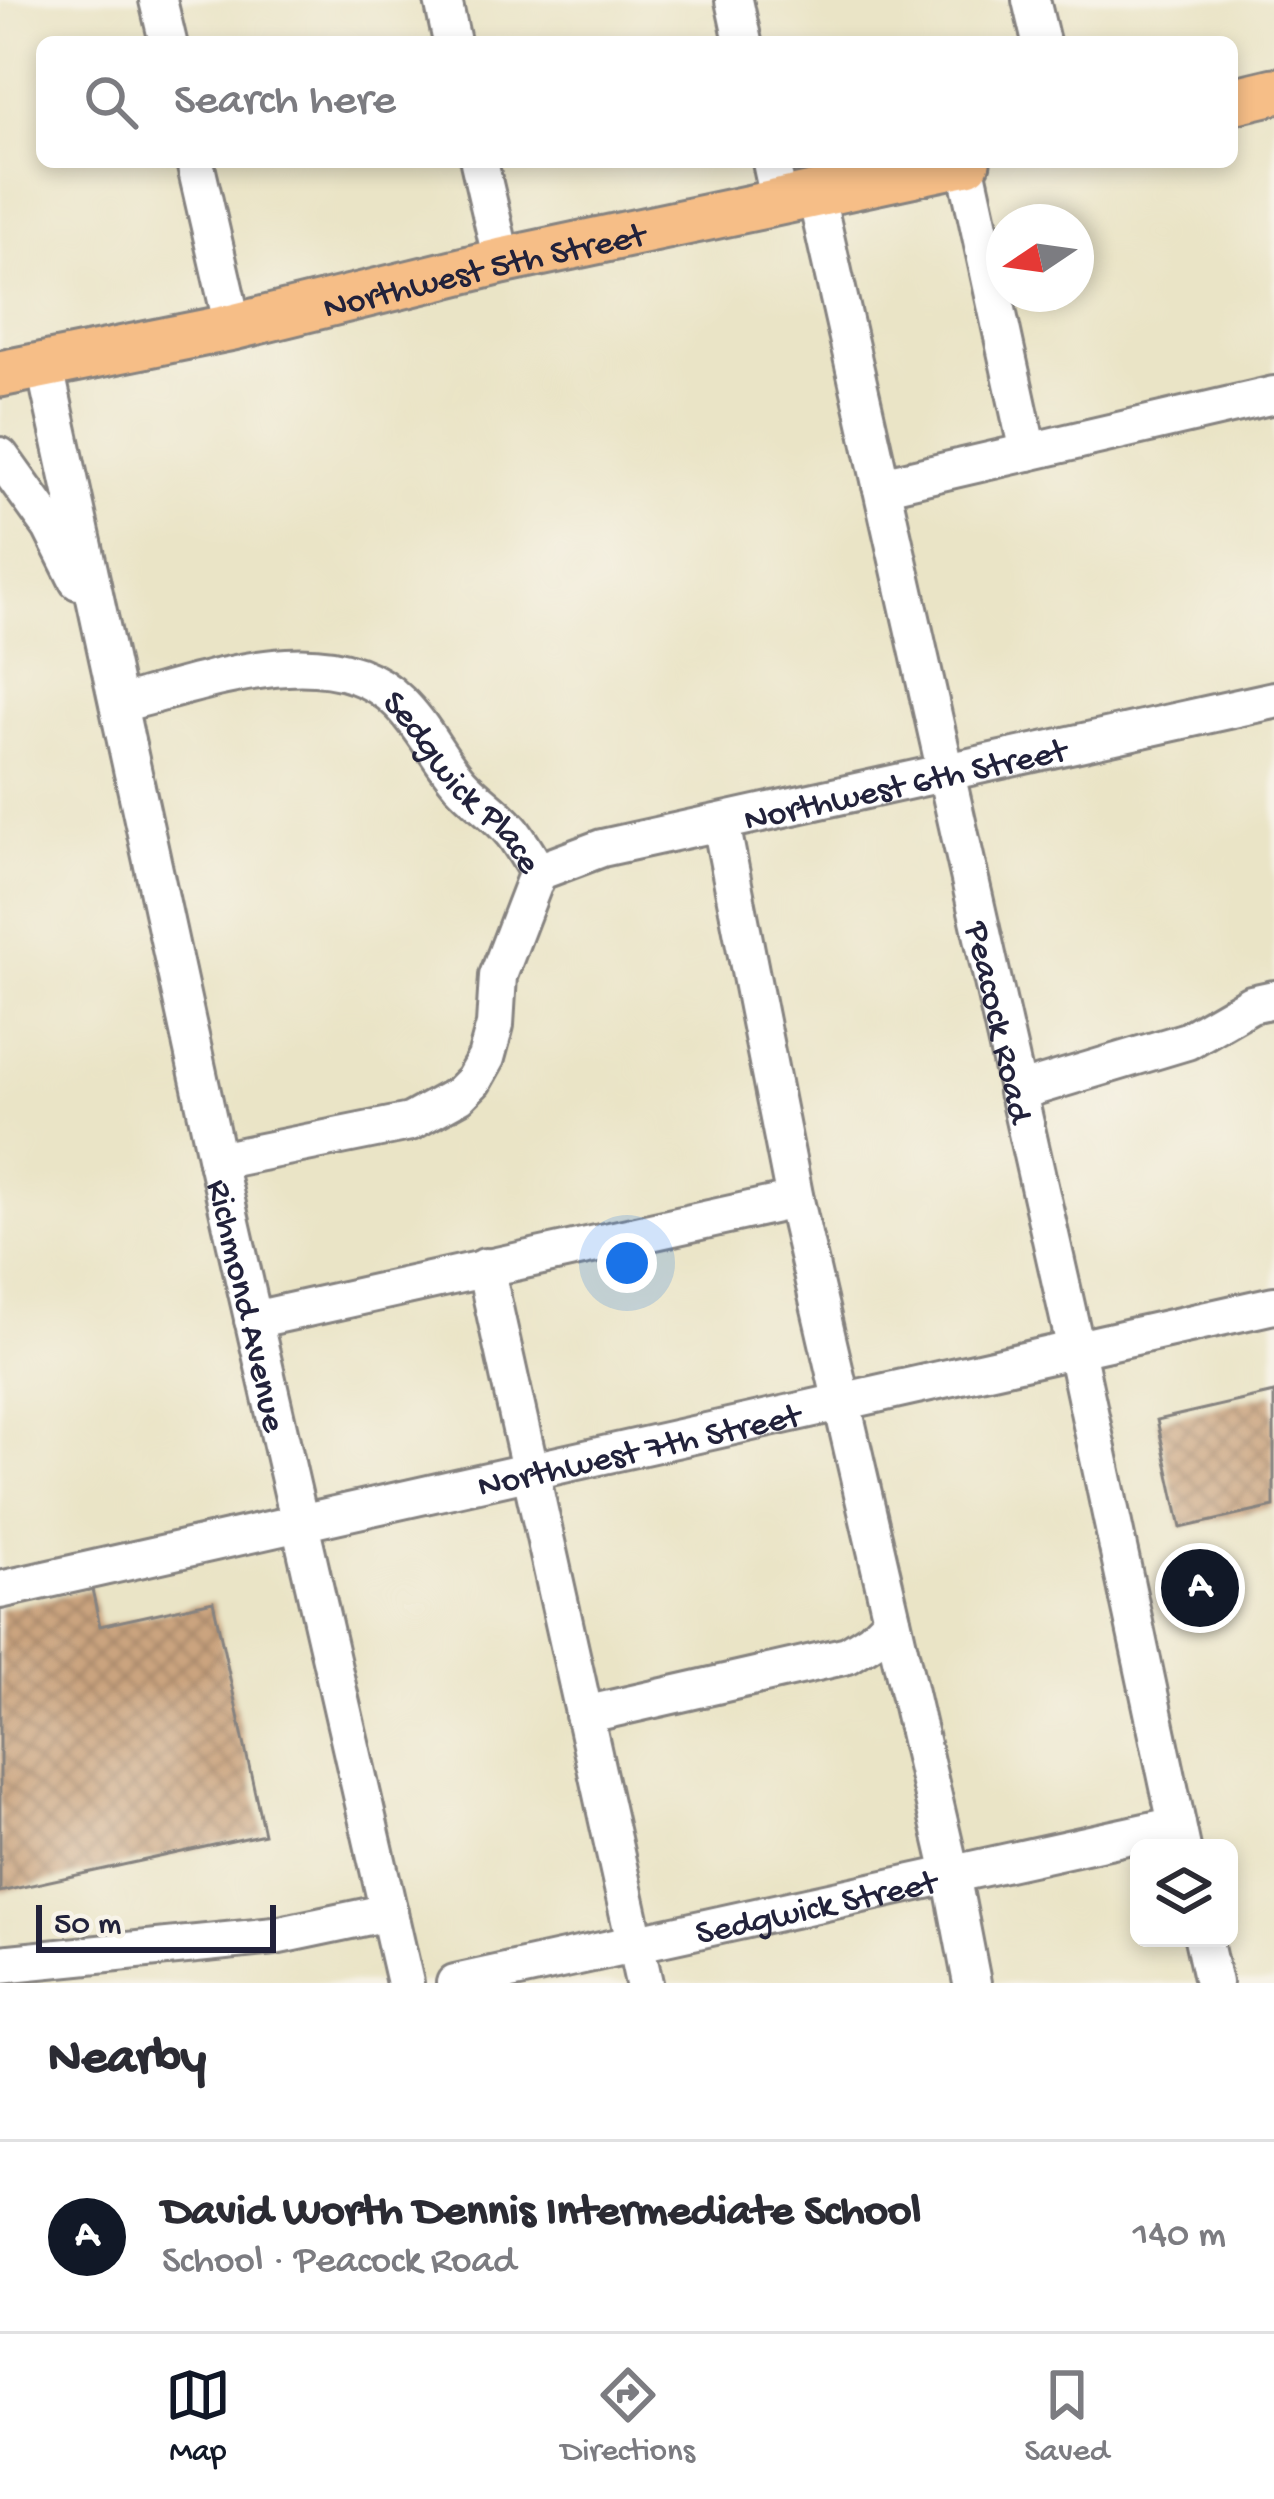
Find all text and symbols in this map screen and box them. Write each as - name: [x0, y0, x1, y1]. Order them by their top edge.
- search box: [36, 36, 1238, 168]
- icon: search: [78, 69, 144, 135]
- text: Search here: [174, 76, 396, 129]
- north arrow: [986, 204, 1094, 312]
- street label: Northwest 5th Street: [319, 215, 653, 332]
- street label: Sedgwick Place: [371, 683, 549, 883]
- street label: Northwest 6th Street: [741, 731, 1074, 844]
- street label: Peacock Road: [952, 917, 1040, 1130]
- street label: Richmond Avenue: [194, 1176, 293, 1437]
- your location: [597, 1233, 657, 1293]
- street label: Northwest 7th Street: [474, 1396, 808, 1511]
- pin: A: [1161, 1543, 1239, 1633]
- map controls: [1130, 1839, 1238, 1947]
- button: layers: [1130, 1839, 1238, 1947]
- street label: Sedgwick Street: [692, 1863, 945, 1958]
- scale bar: [36, 1899, 276, 1952]
- text: 50 m: [54, 1907, 121, 1945]
- text: Nearby: [48, 2031, 206, 2091]
- text: David Worth Dennis Intermediate School: [162, 2187, 921, 2240]
- text: A: [75, 2214, 99, 2260]
- text: 140 m: [1133, 2214, 1226, 2260]
- text: School · Peacock Road: [162, 2240, 516, 2286]
- tab: Map: [165, 2362, 231, 2472]
- tab: Directions: [561, 2362, 695, 2472]
- tab: Saved: [1025, 2362, 1109, 2472]

